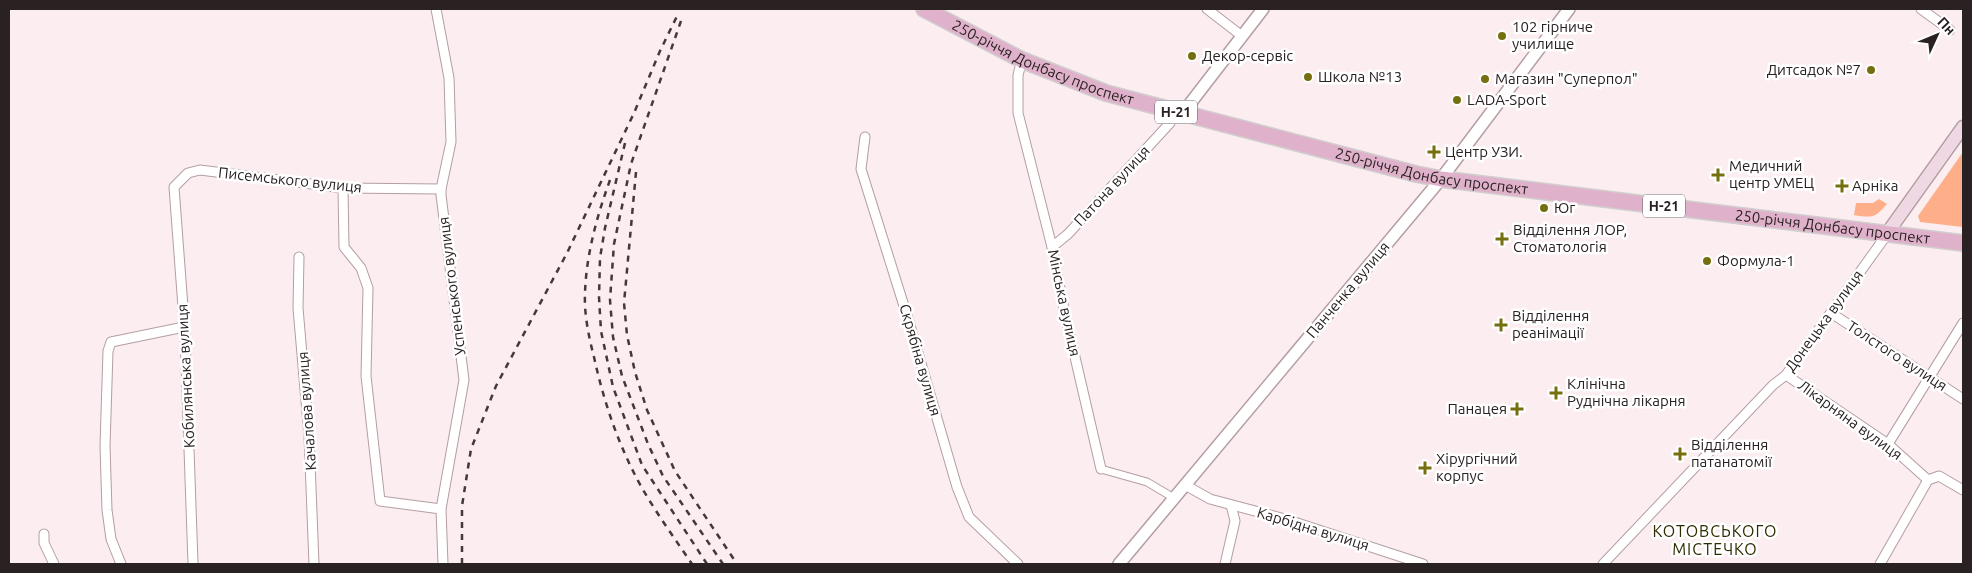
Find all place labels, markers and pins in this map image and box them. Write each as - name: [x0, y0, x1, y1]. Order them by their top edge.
- place label: 102 гірниче училище: [1512, 18, 1593, 52]
- marker: 102 гірниче училище: [1496, 30, 1508, 42]
- place label: Декор-сервіс: [1202, 47, 1293, 64]
- marker: Декор-сервіс: [1186, 50, 1198, 62]
- place label: Дитсадок №7: [1767, 61, 1861, 78]
- marker: Дитсадок №7: [1865, 64, 1877, 76]
- place label: Школа №13: [1318, 68, 1402, 85]
- place label: Магазин "Суперпол": [1495, 70, 1638, 87]
- marker: Школа №13: [1302, 71, 1314, 83]
- marker: Магазин "Суперпол": [1479, 73, 1491, 85]
- place label: LADA-Sport: [1467, 91, 1546, 108]
- marker: LADA-Sport: [1451, 94, 1463, 106]
- place label: Центр УЗИ.: [1445, 143, 1523, 160]
- marker: Центр УЗИ.: [1427, 145, 1441, 159]
- place label: Медичний центр УМЕЦ: [1729, 157, 1815, 191]
- marker: Медичний центр УМЕЦ: [1711, 168, 1725, 182]
- place label: Арніка: [1852, 177, 1898, 194]
- marker: Арніка: [1836, 180, 1848, 192]
- place label: Юг: [1554, 199, 1575, 216]
- marker: Юг: [1538, 202, 1550, 214]
- place label: Відділення ЛОР, Стоматологія: [1513, 221, 1627, 255]
- marker: Відділення ЛОР, Стоматологія: [1495, 232, 1509, 246]
- place label: Формула-1: [1717, 252, 1795, 269]
- marker: Формула-1: [1701, 255, 1713, 267]
- place label: Відділення реанімації: [1512, 307, 1589, 341]
- marker: Відділення реанімації: [1494, 318, 1508, 332]
- place label: Клінічна Руднічна лікарня: [1567, 375, 1686, 409]
- marker: Клінічна Руднічна лікарня: [1549, 386, 1563, 400]
- place label: Панацея: [1447, 400, 1507, 417]
- marker: Панацея: [1511, 403, 1523, 415]
- place label: Відділення патанатомії: [1691, 436, 1772, 470]
- marker: Відділення патанатомії: [1673, 447, 1687, 461]
- place label: Хірургічний корпус: [1436, 450, 1518, 484]
- marker: Хірургічний корпус: [1418, 461, 1432, 475]

